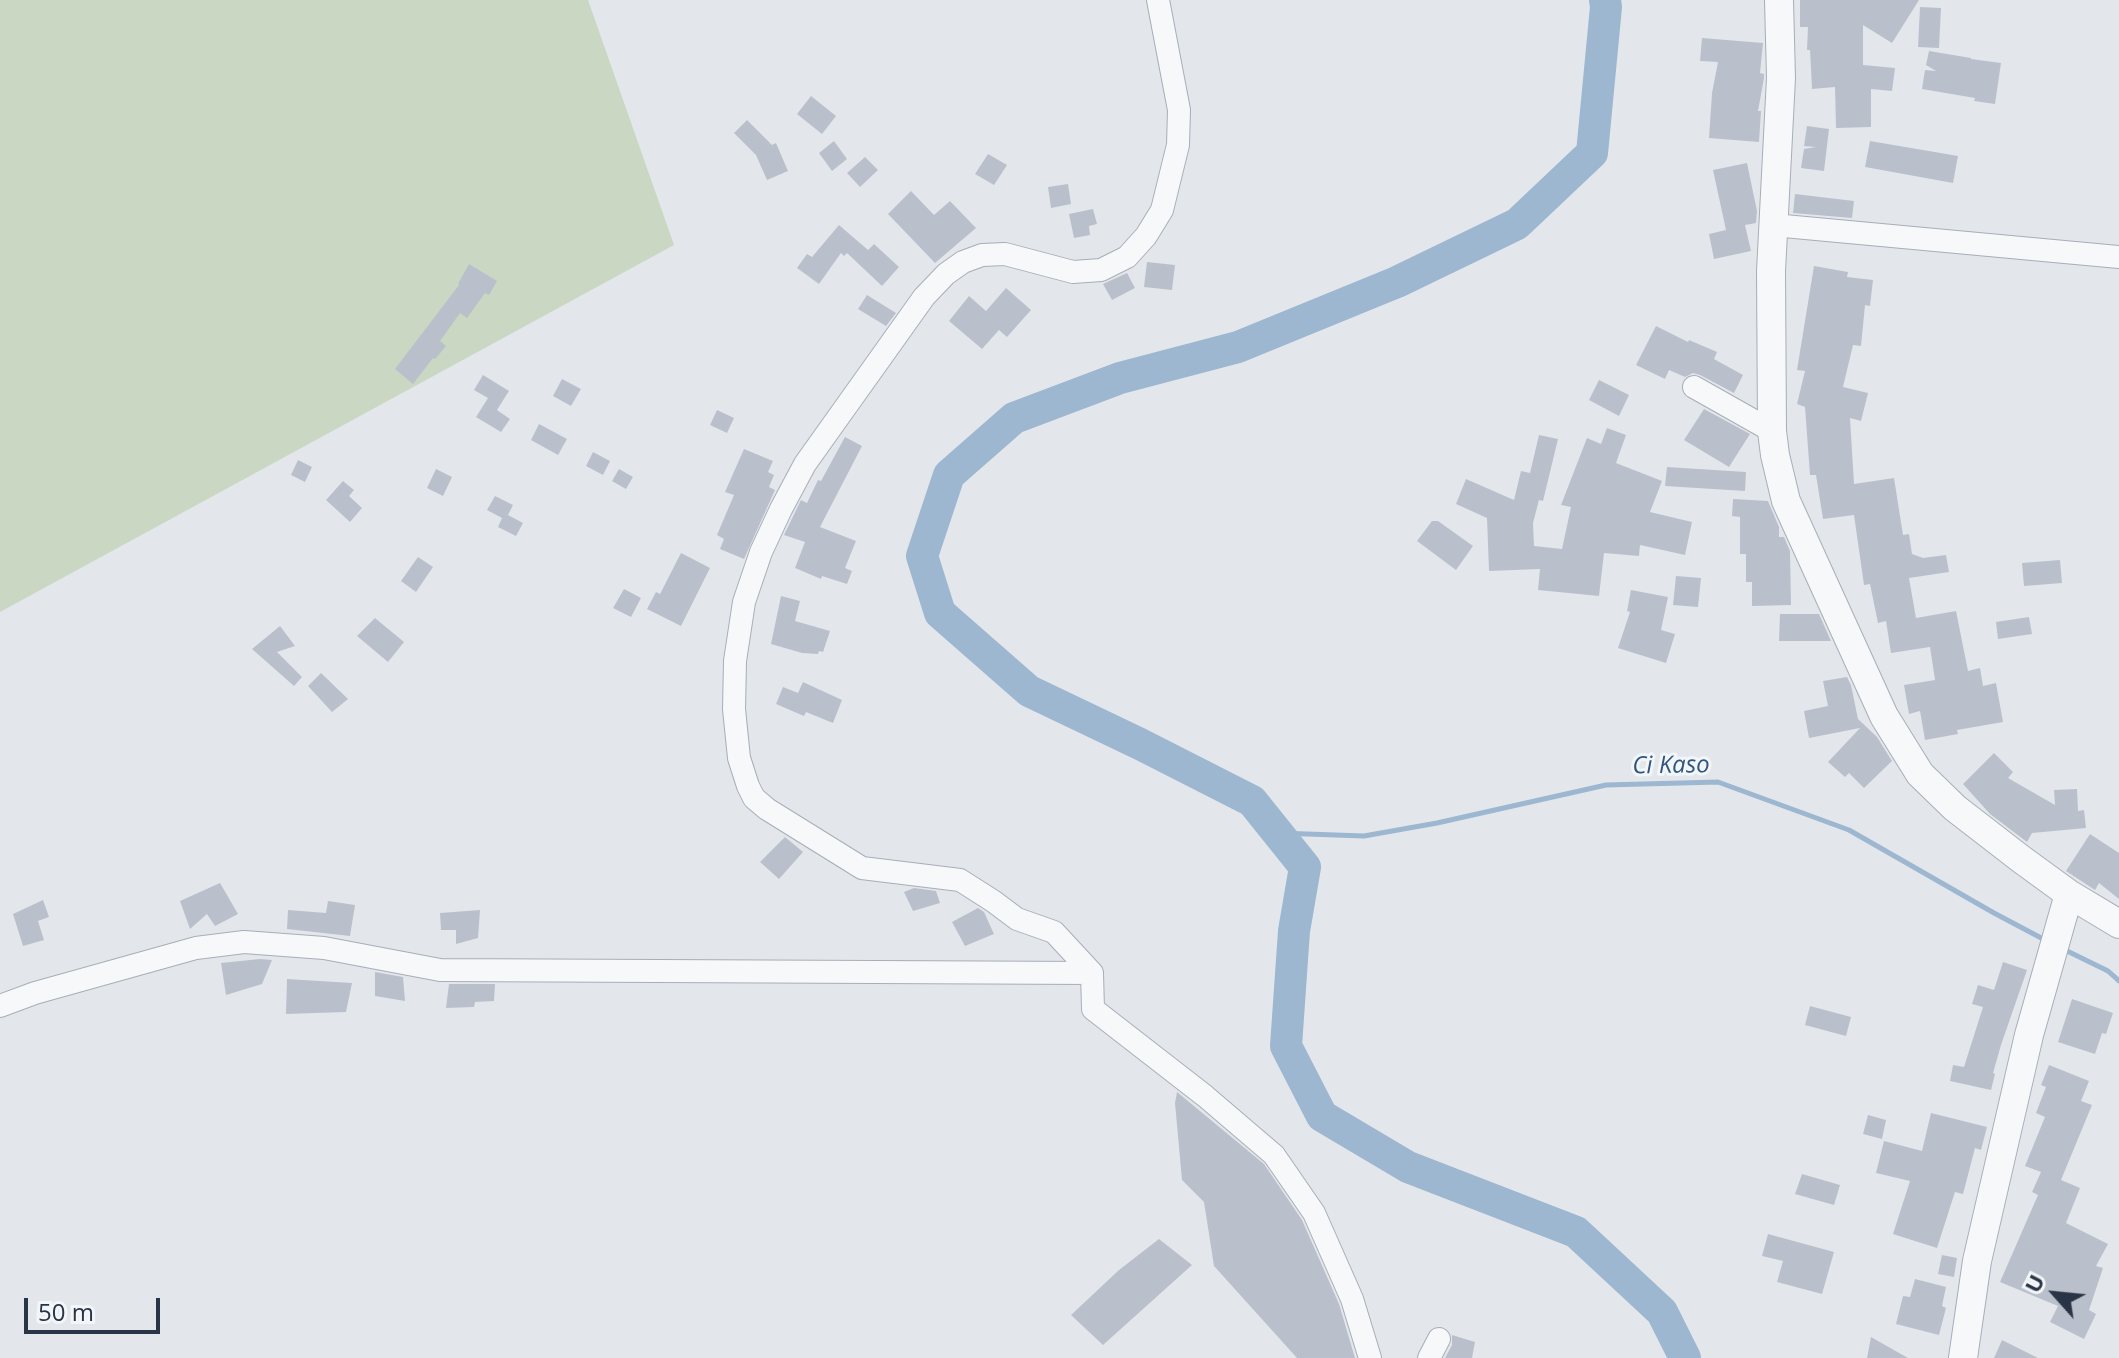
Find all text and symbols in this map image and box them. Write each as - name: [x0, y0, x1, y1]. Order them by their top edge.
- water label: Ci Kaso: [1632, 751, 1710, 781]
- north arrow: [2015, 1254, 2095, 1334]
- text: U: [2016, 1269, 2051, 1297]
- scale bar: [28, 1282, 164, 1332]
- text: 50 m: [38, 1295, 94, 1328]

